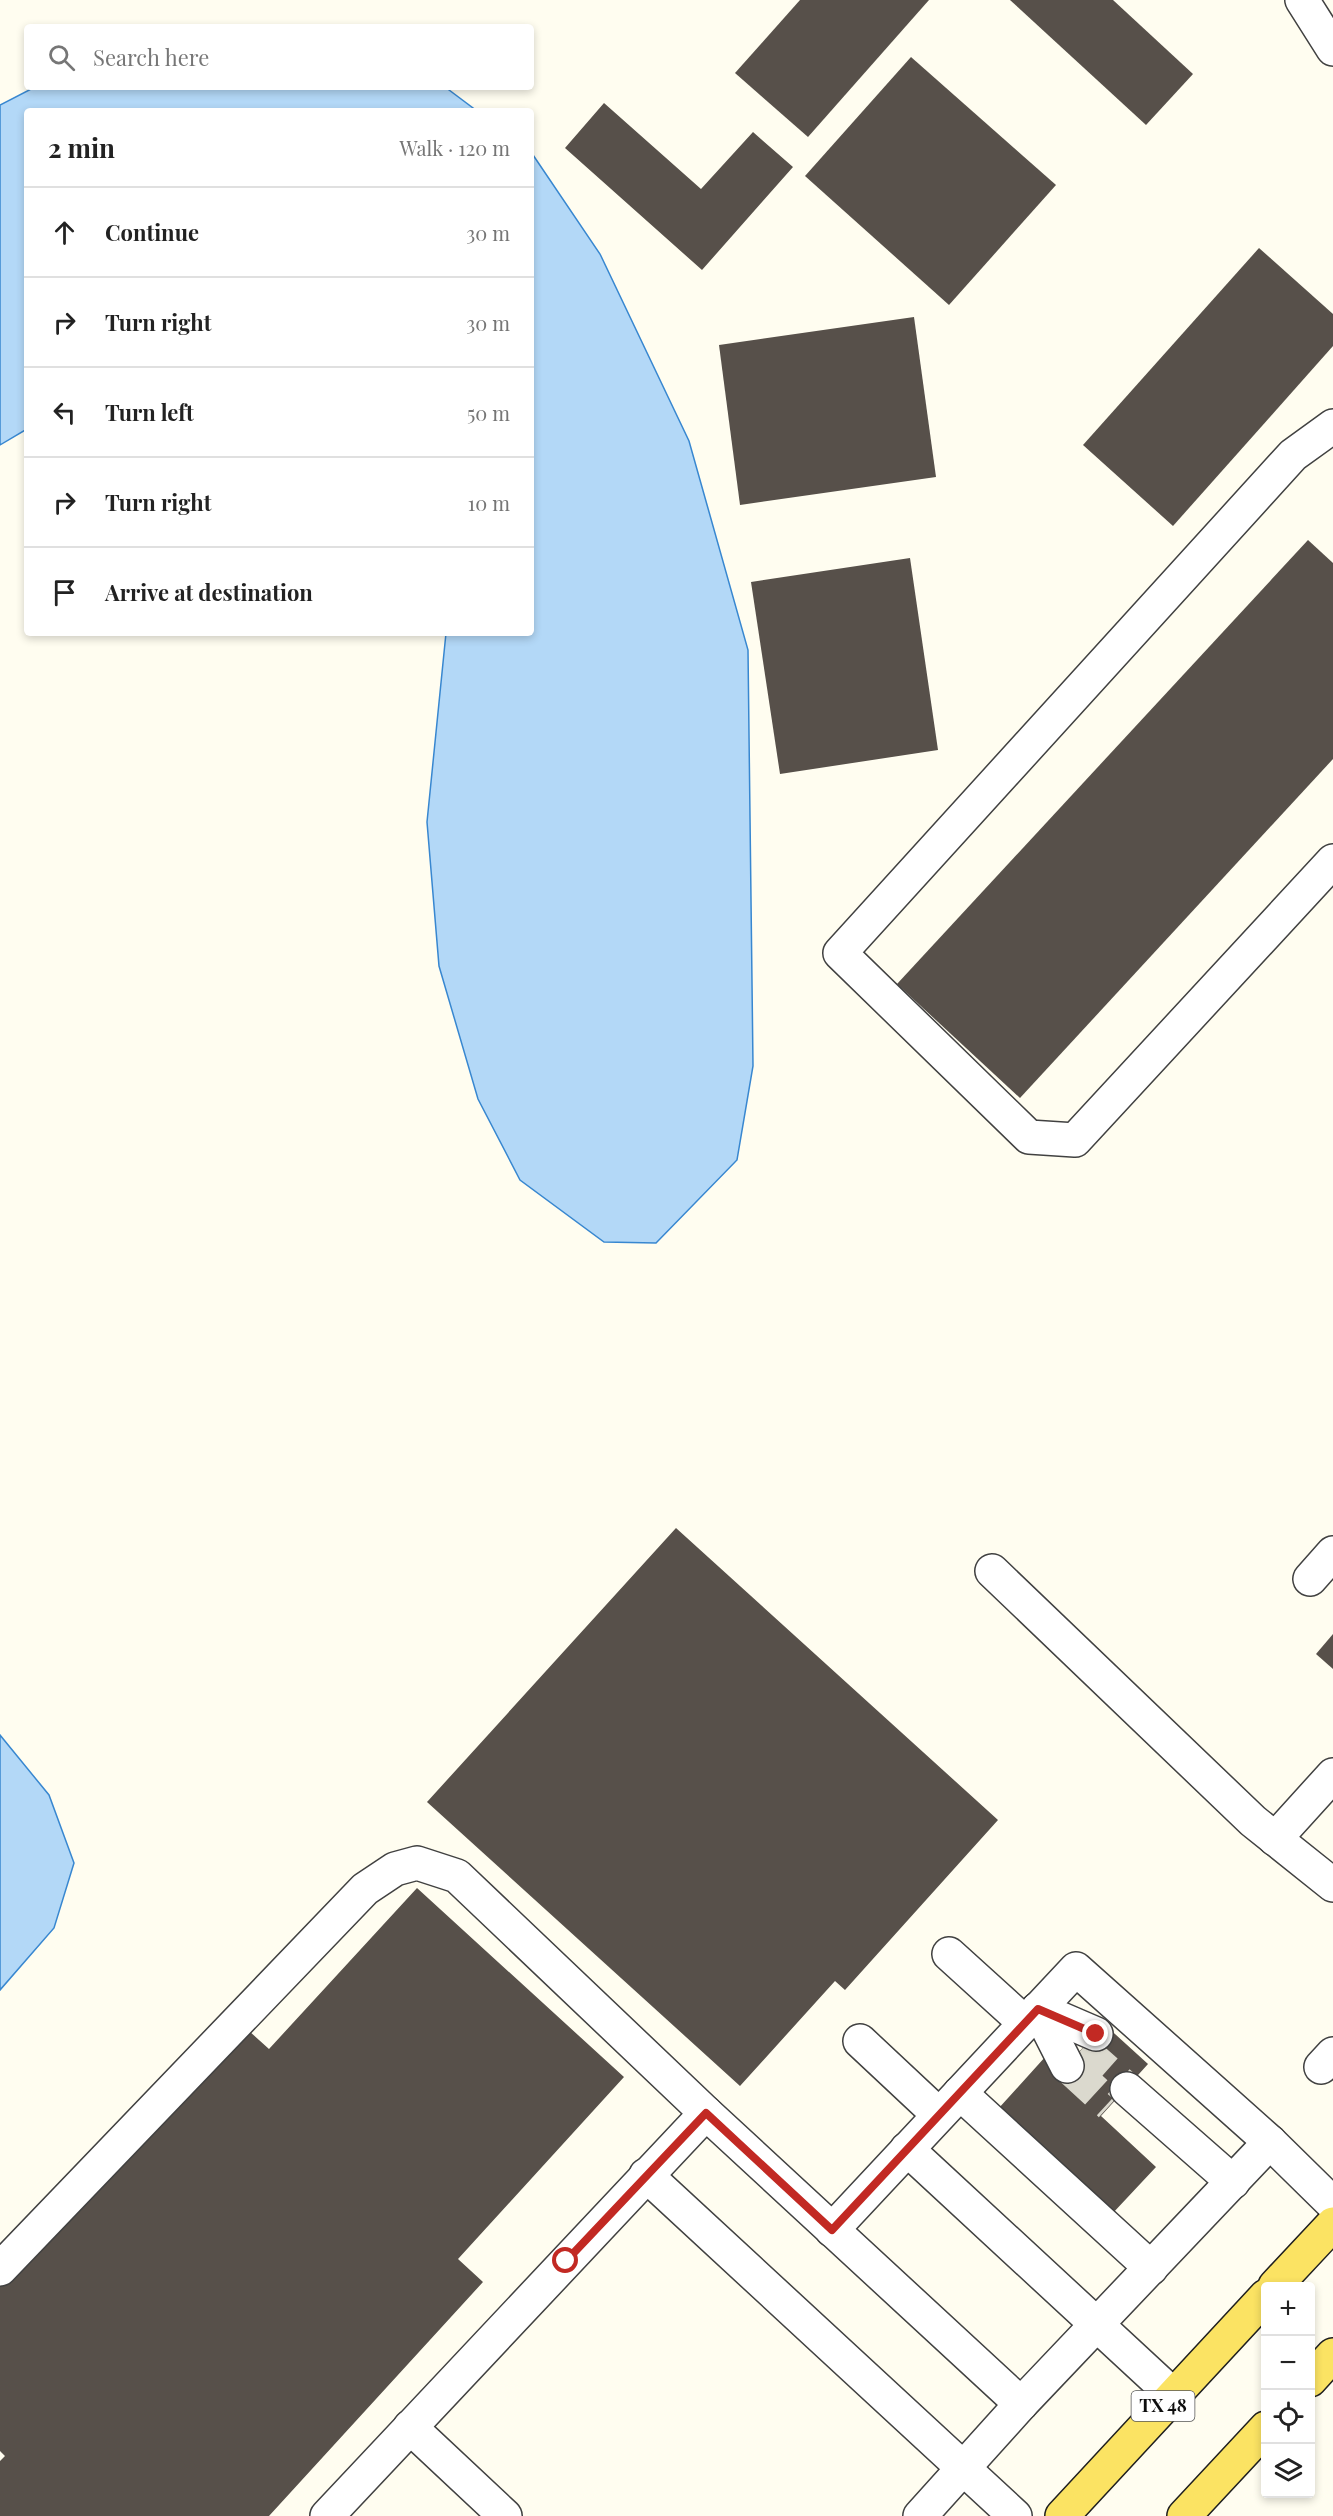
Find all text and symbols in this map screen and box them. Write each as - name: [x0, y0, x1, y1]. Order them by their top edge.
- search box: [24, 24, 534, 90]
- icon: search: [45, 41, 78, 74]
- text: Search here: [93, 42, 209, 72]
- text: 2 min: [48, 130, 115, 165]
- text: Walk · 120 m: [400, 134, 510, 161]
- icon: ahead: [48, 216, 81, 249]
- text: Continue: [105, 217, 199, 247]
- text: 30 m: [466, 219, 510, 246]
- icon: right: [48, 306, 81, 339]
- text: Turn right: [105, 307, 211, 337]
- text: 30 m: [466, 309, 510, 336]
- icon: left: [48, 396, 81, 429]
- text: Turn left: [105, 397, 194, 427]
- text: 50 m: [467, 399, 510, 426]
- icon: right: [48, 486, 81, 519]
- text: Turn right: [105, 487, 211, 517]
- text: 10 m: [468, 489, 510, 516]
- icon: arrive: [48, 576, 81, 609]
- text: Arrive at destination: [105, 577, 313, 607]
- route end: [1082, 2020, 1108, 2046]
- route start: [552, 2247, 578, 2273]
- map controls: [1261, 2282, 1315, 2498]
- button: +: [1261, 2282, 1315, 2336]
- button: −: [1261, 2336, 1315, 2390]
- button: locate: [1261, 2390, 1315, 2444]
- road number: TX 48: [1132, 2391, 1194, 2421]
- button: layers: [1261, 2444, 1315, 2498]

